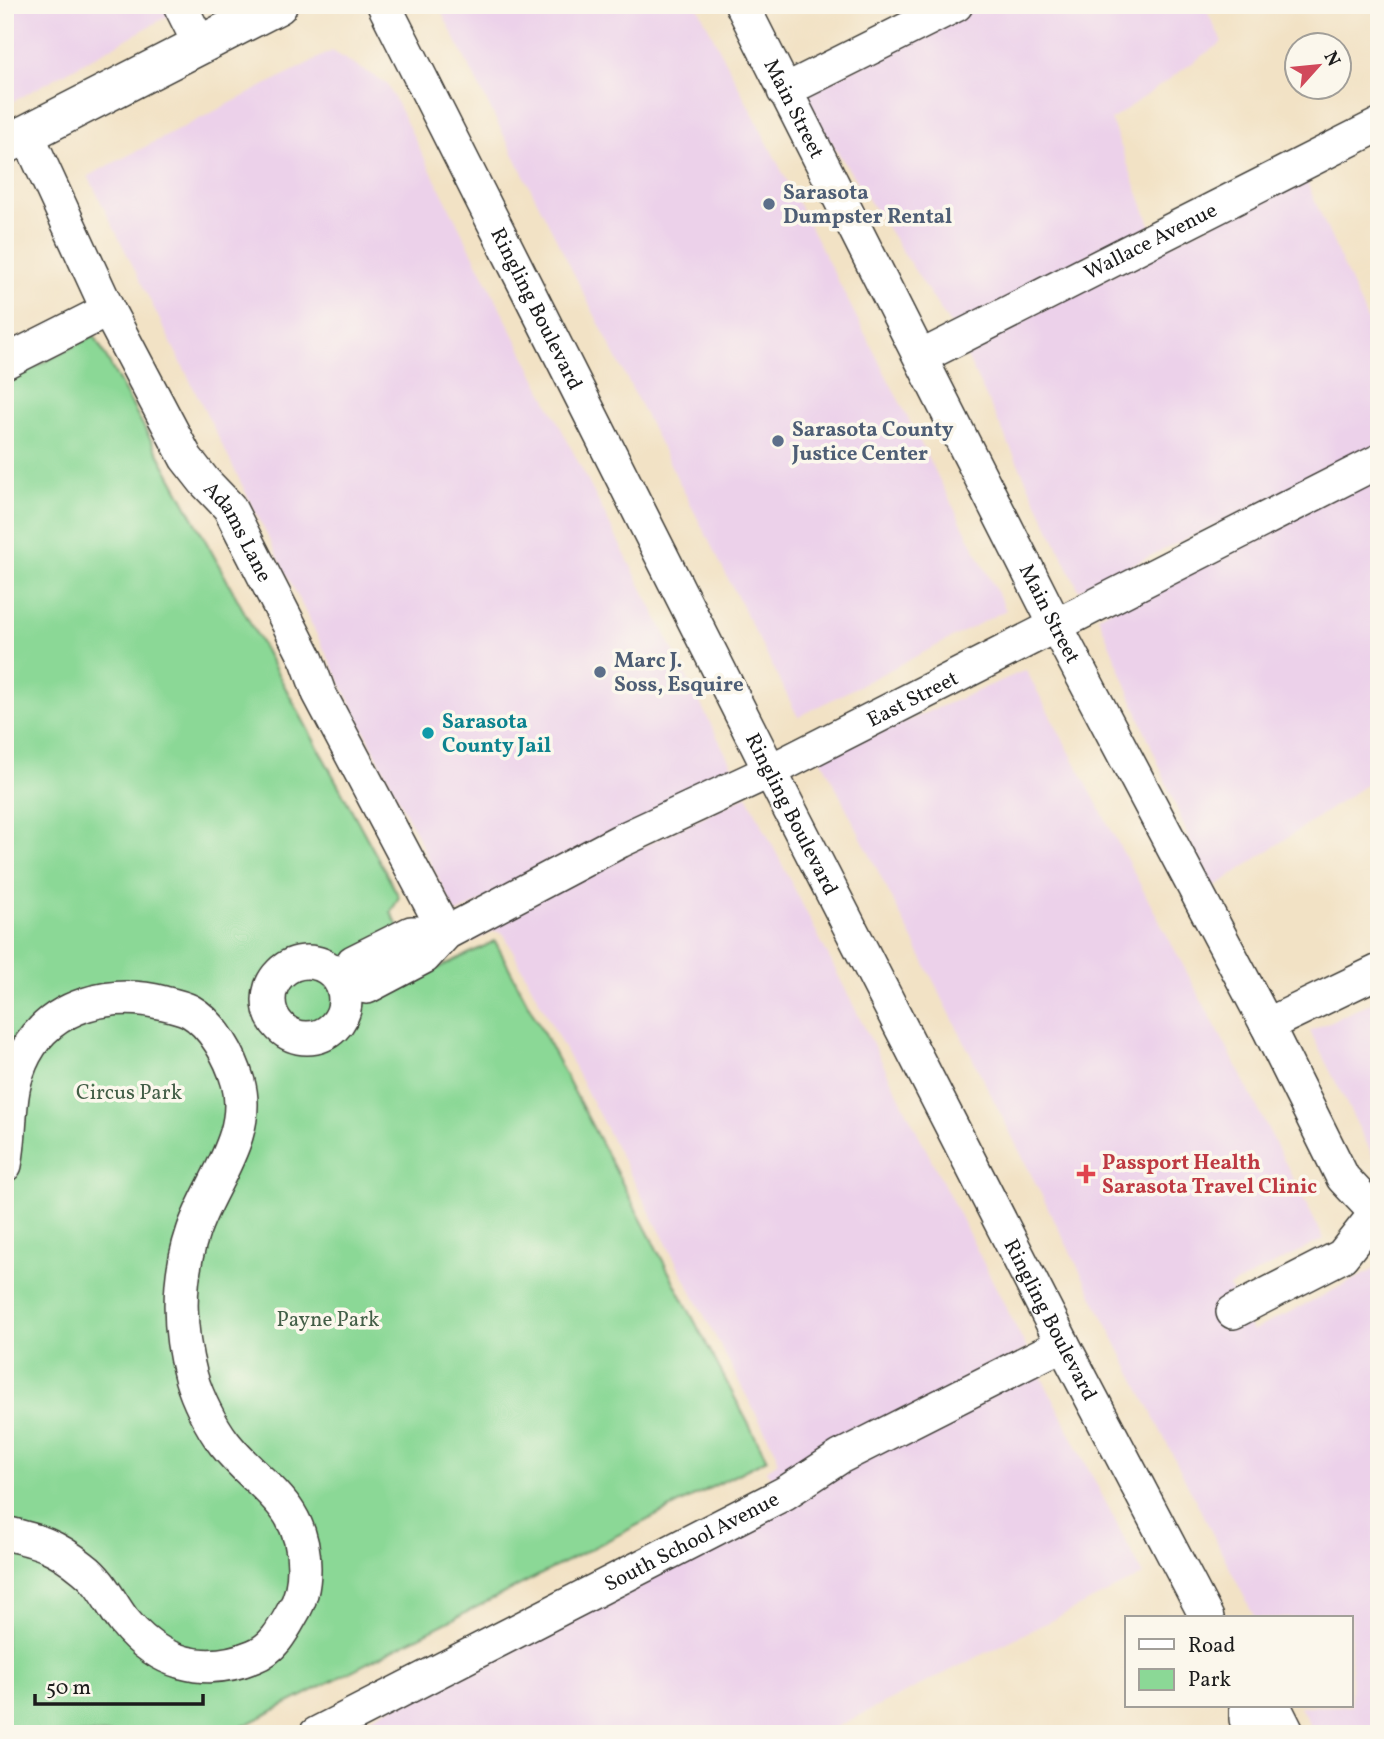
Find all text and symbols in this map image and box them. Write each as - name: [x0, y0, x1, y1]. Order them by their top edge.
- north arrow: [1282, 32, 1352, 102]
- text: N: [1317, 47, 1346, 71]
- street label: Main Street: [756, 54, 830, 164]
- place label: Sarasota Dumpster Rental: [783, 179, 952, 232]
- marker: Sarasota Dumpster Rental: [761, 196, 777, 212]
- street label: Wallace Avenue: [1080, 196, 1222, 288]
- street label: Ringling Boulevard: [483, 223, 589, 396]
- place label: Sarasota County Justice Center: [791, 416, 954, 469]
- marker: Sarasota County Justice Center: [770, 433, 786, 449]
- street label: Adams Lane: [196, 476, 278, 588]
- street label: Main Street: [1011, 559, 1086, 669]
- place label: Marc J. Soss, Esquire: [614, 647, 744, 700]
- marker: Marc J. Soss, Esquire: [592, 664, 608, 680]
- street label: East Street: [863, 665, 964, 735]
- place label: Sarasota County Jail: [442, 708, 551, 761]
- marker: Sarasota County Jail: [420, 725, 436, 741]
- street label: Ringling Boulevard: [737, 729, 844, 901]
- park label: Circus Park: [76, 1079, 183, 1108]
- place label: Passport Health Sarasota Travel Clinic: [1102, 1149, 1317, 1202]
- marker: Passport Health Sarasota Travel Clinic: [1076, 1164, 1096, 1184]
- street label: Ringling Boulevard: [996, 1234, 1103, 1406]
- park label: Payne Park: [277, 1306, 380, 1335]
- street label: South School Avenue: [600, 1485, 785, 1599]
- legend: [1125, 1616, 1352, 1708]
- text: Road: [1188, 1632, 1235, 1661]
- scale bar: [35, 1662, 203, 1706]
- text: Park: [1188, 1666, 1231, 1695]
- text: 50 m: [46, 1674, 91, 1703]

